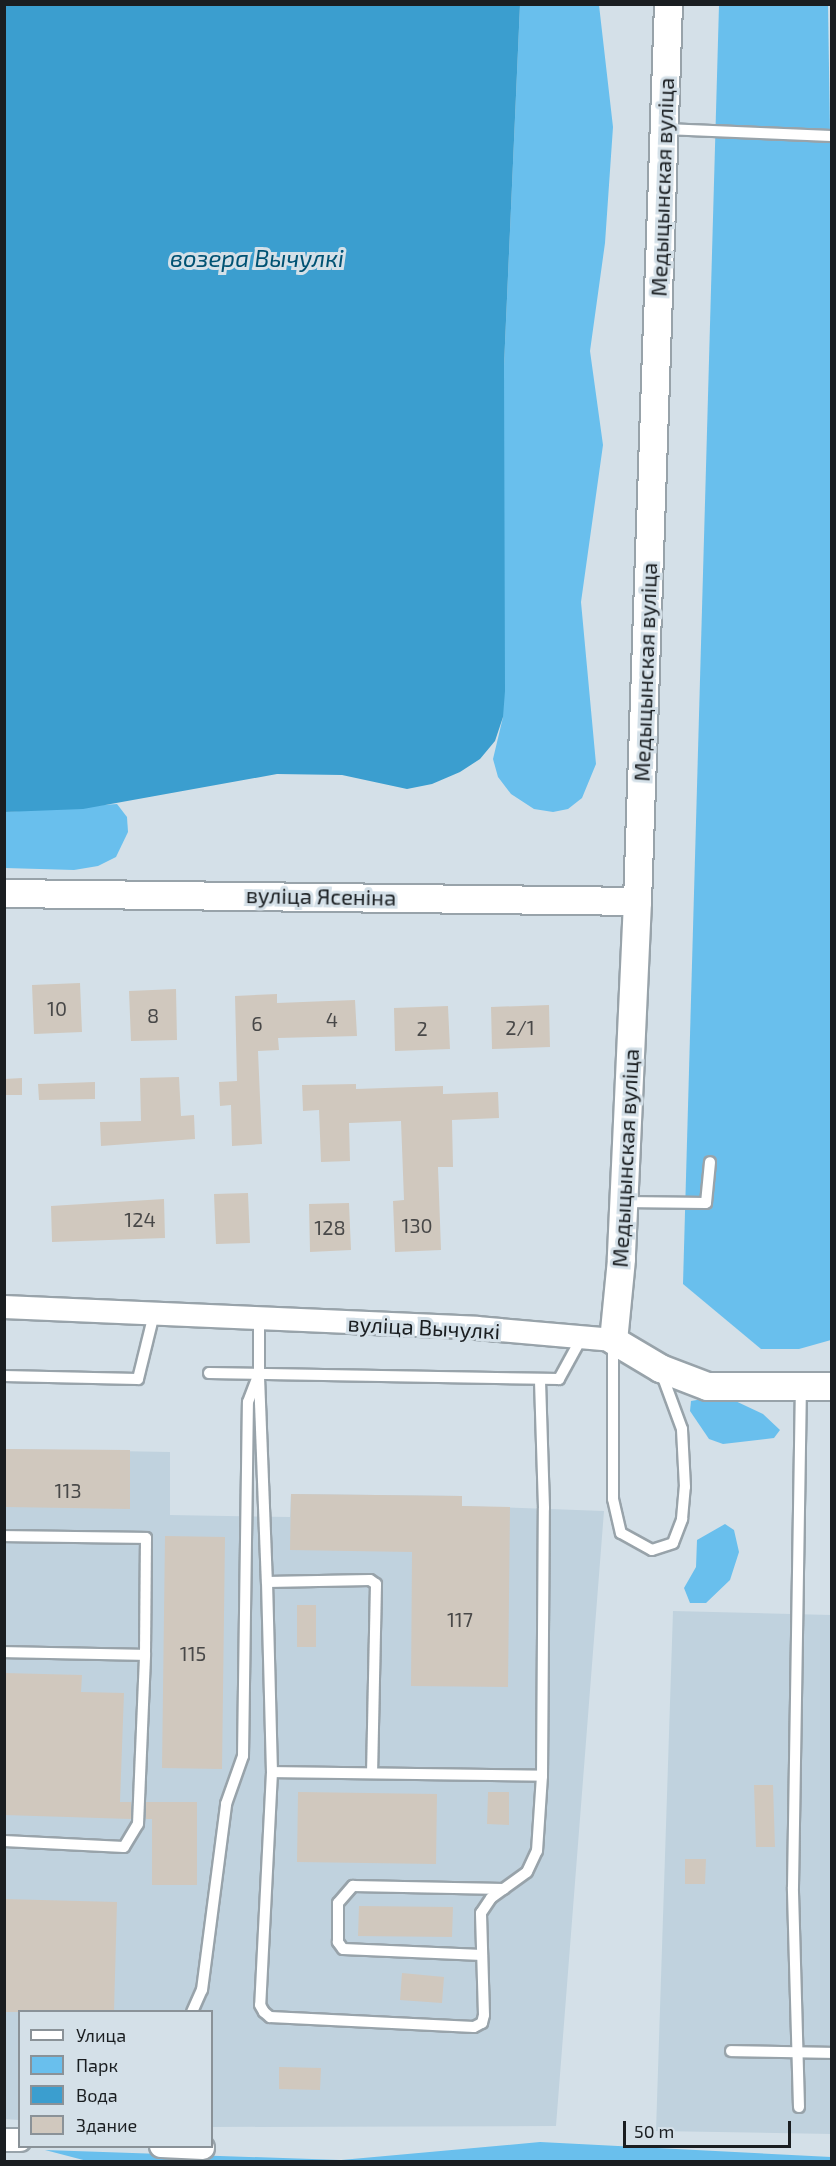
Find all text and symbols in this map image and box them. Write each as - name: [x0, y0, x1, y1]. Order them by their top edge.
- street label: Медыцынская вуліца: [645, 77, 679, 297]
- water label: возера Вычулкі: [170, 244, 344, 272]
- street label: Медыцынская вуліца: [628, 562, 662, 782]
- street label: вуліца Ясеніна: [246, 881, 396, 911]
- house number: 10: [47, 996, 67, 1020]
- house number: 8: [147, 1003, 159, 1027]
- house number: 4: [326, 1007, 338, 1031]
- house number: 6: [251, 1011, 263, 1035]
- house number: 2/1: [505, 1015, 535, 1039]
- house number: 2: [416, 1016, 428, 1040]
- street label: Медыцынская вуліца: [606, 1048, 644, 1268]
- house number: 124: [124, 1207, 156, 1231]
- house number: 130: [401, 1213, 433, 1237]
- house number: 128: [314, 1215, 346, 1239]
- street label: вуліца Вычулкі: [347, 1310, 501, 1344]
- house number: 113: [54, 1478, 82, 1502]
- house number: 117: [447, 1607, 473, 1631]
- house number: 115: [180, 1641, 206, 1665]
- legend: [18, 2010, 213, 2148]
- text: Улица: [76, 2024, 126, 2046]
- text: Парк: [76, 2054, 118, 2076]
- text: Вода: [76, 2084, 118, 2106]
- scale bar: [626, 2109, 794, 2147]
- text: Здание: [76, 2114, 137, 2136]
- text: 50 m: [634, 2120, 674, 2142]

